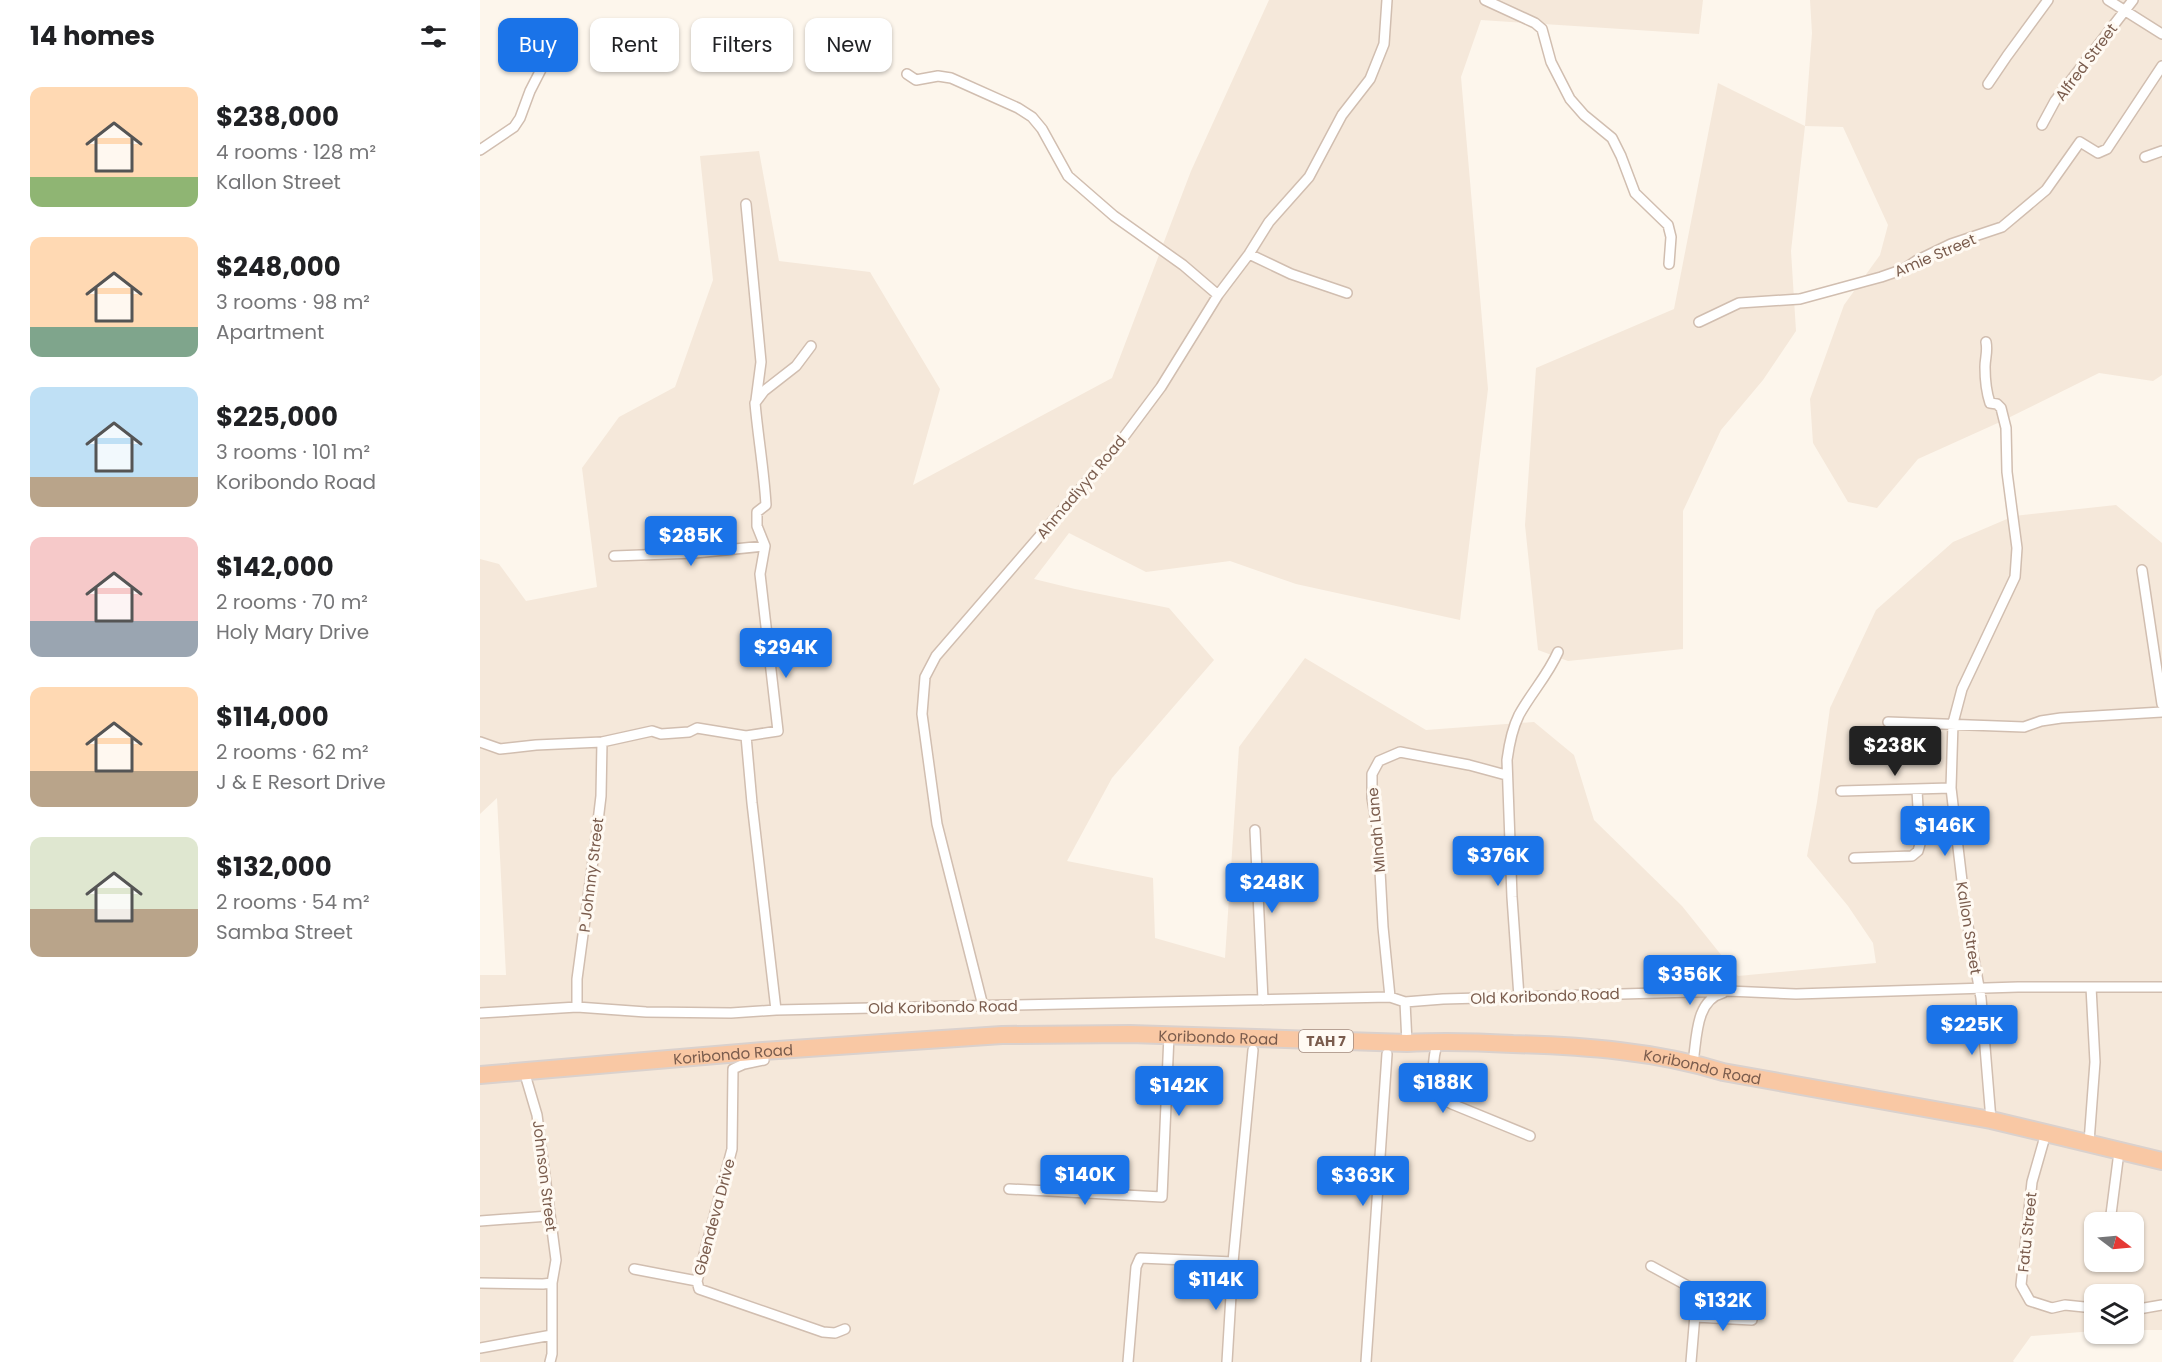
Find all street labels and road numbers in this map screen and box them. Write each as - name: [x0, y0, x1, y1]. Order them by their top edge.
- street label: Alfred Street: [2050, 19, 2122, 105]
- street label: Amie Street: [1891, 228, 1979, 282]
- street label: Ahmadiyya Road: [1031, 431, 1131, 543]
- street label: MInah Lane: [1362, 787, 1390, 873]
- street label: P Johnny Street: [574, 816, 608, 934]
- street label: Kallon Street: [1951, 880, 1987, 976]
- street label: Old Koribondo Road: [1470, 983, 1620, 1009]
- street label: Old Koribondo Road: [868, 995, 1018, 1019]
- street label: Koribondo Road: [1158, 1024, 1279, 1049]
- road number: TAH 7: [1299, 1030, 1353, 1052]
- street label: Koribondo Road: [672, 1039, 794, 1069]
- street label: Koribondo Road: [1642, 1044, 1763, 1089]
- street label: Johnson Street: [528, 1119, 562, 1233]
- street label: Gbendeva Drive: [688, 1156, 740, 1278]
- street label: Fatu Street: [2012, 1191, 2042, 1273]

